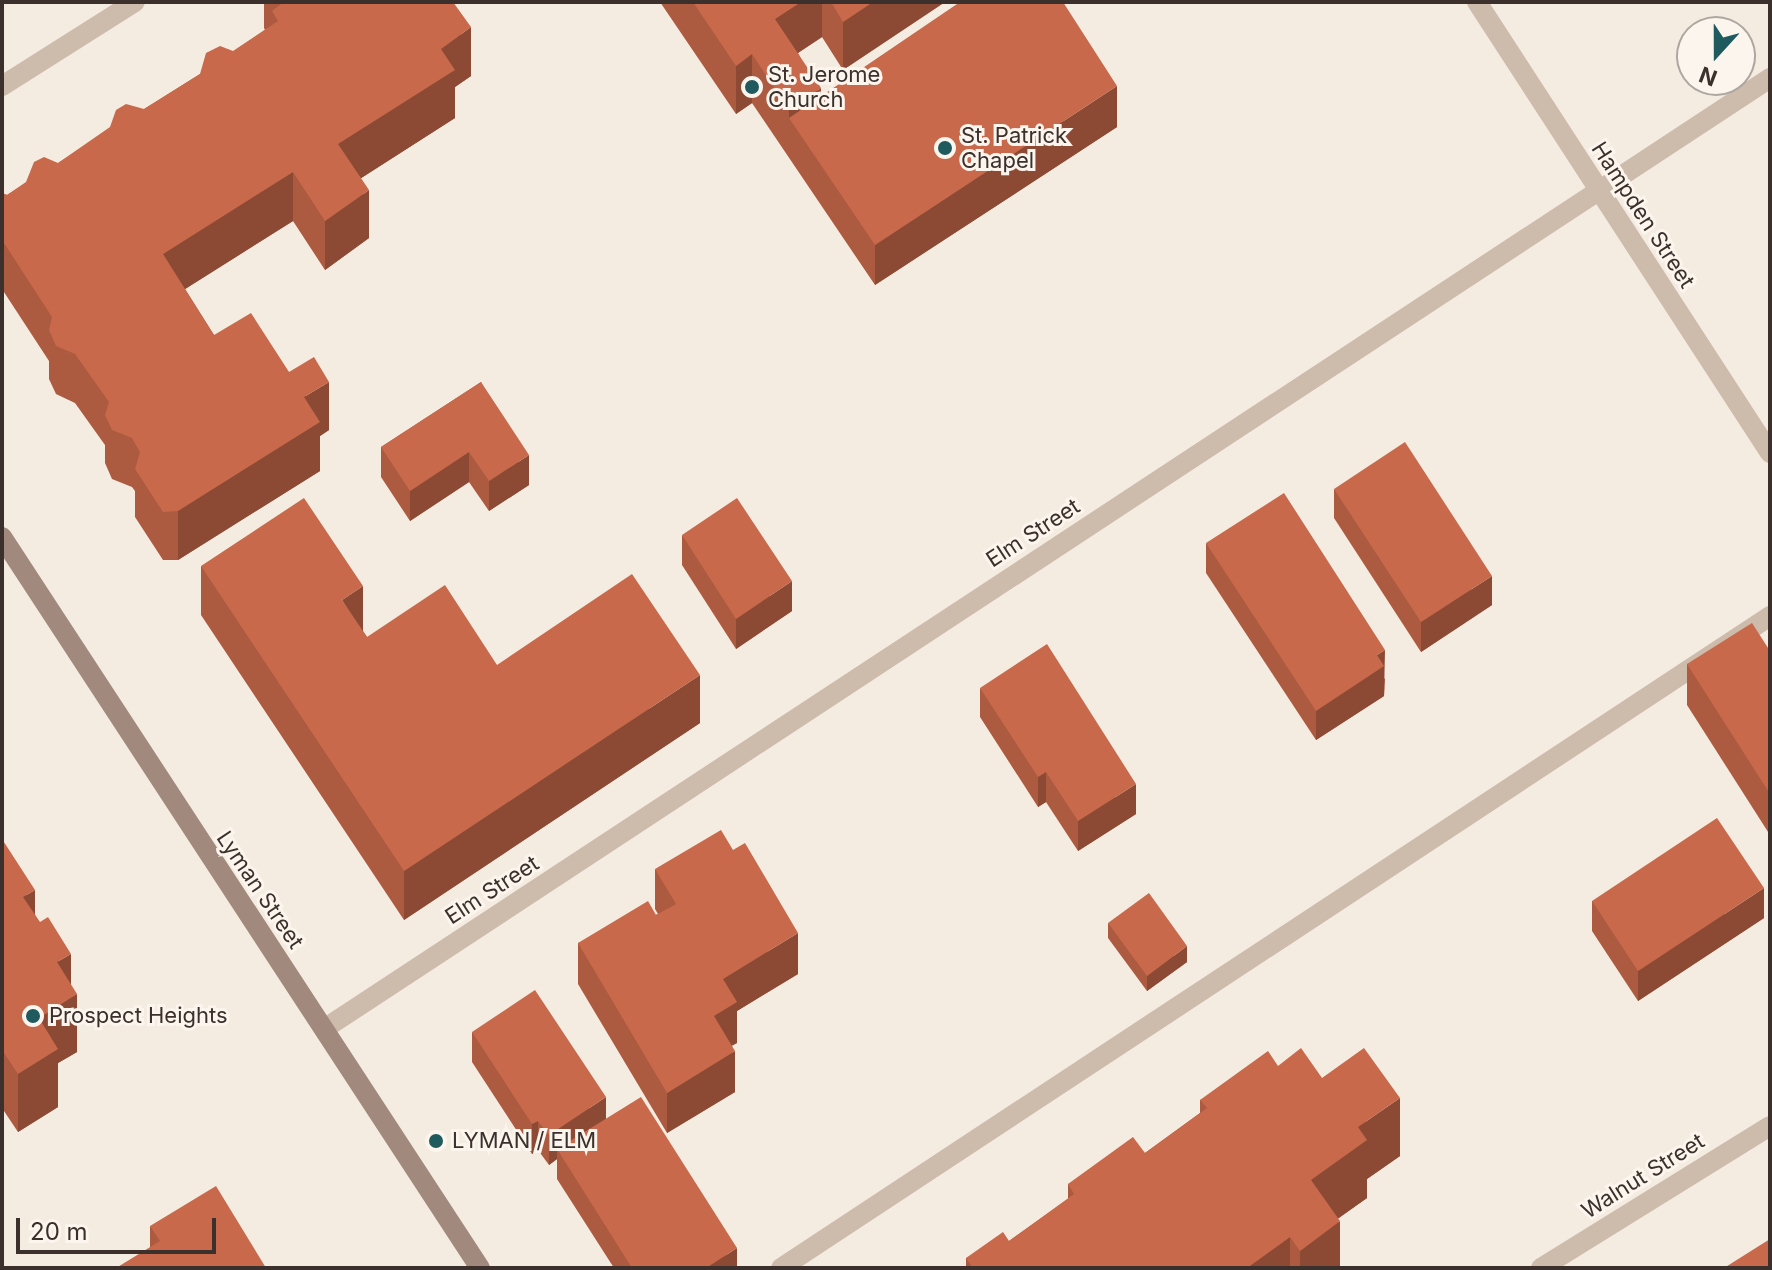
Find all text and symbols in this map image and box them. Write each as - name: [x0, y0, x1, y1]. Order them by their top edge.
- north arrow: [1676, 16, 1756, 96]
- place label: St. Jerome Church: [768, 61, 880, 112]
- text: N: [1696, 61, 1721, 92]
- marker: St. Jerome Church: [743, 78, 761, 96]
- place label: St. Patrick Chapel: [961, 122, 1067, 174]
- street label: Hampden Street: [1586, 137, 1700, 293]
- marker: St. Patrick Chapel: [936, 139, 954, 157]
- street label: Elm Street: [981, 493, 1085, 573]
- street label: Lyman Street: [211, 826, 309, 954]
- street label: Elm Street: [440, 850, 544, 930]
- place label: Prospect Heights: [49, 1003, 228, 1029]
- marker: Prospect Heights: [24, 1007, 42, 1025]
- place label: LYMAN / ELM: [452, 1128, 596, 1154]
- street label: Walnut Street: [1577, 1128, 1709, 1224]
- marker: LYMAN / ELM: [427, 1132, 445, 1150]
- scale bar: [20, 1202, 220, 1252]
- text: 20 m: [30, 1217, 88, 1246]

